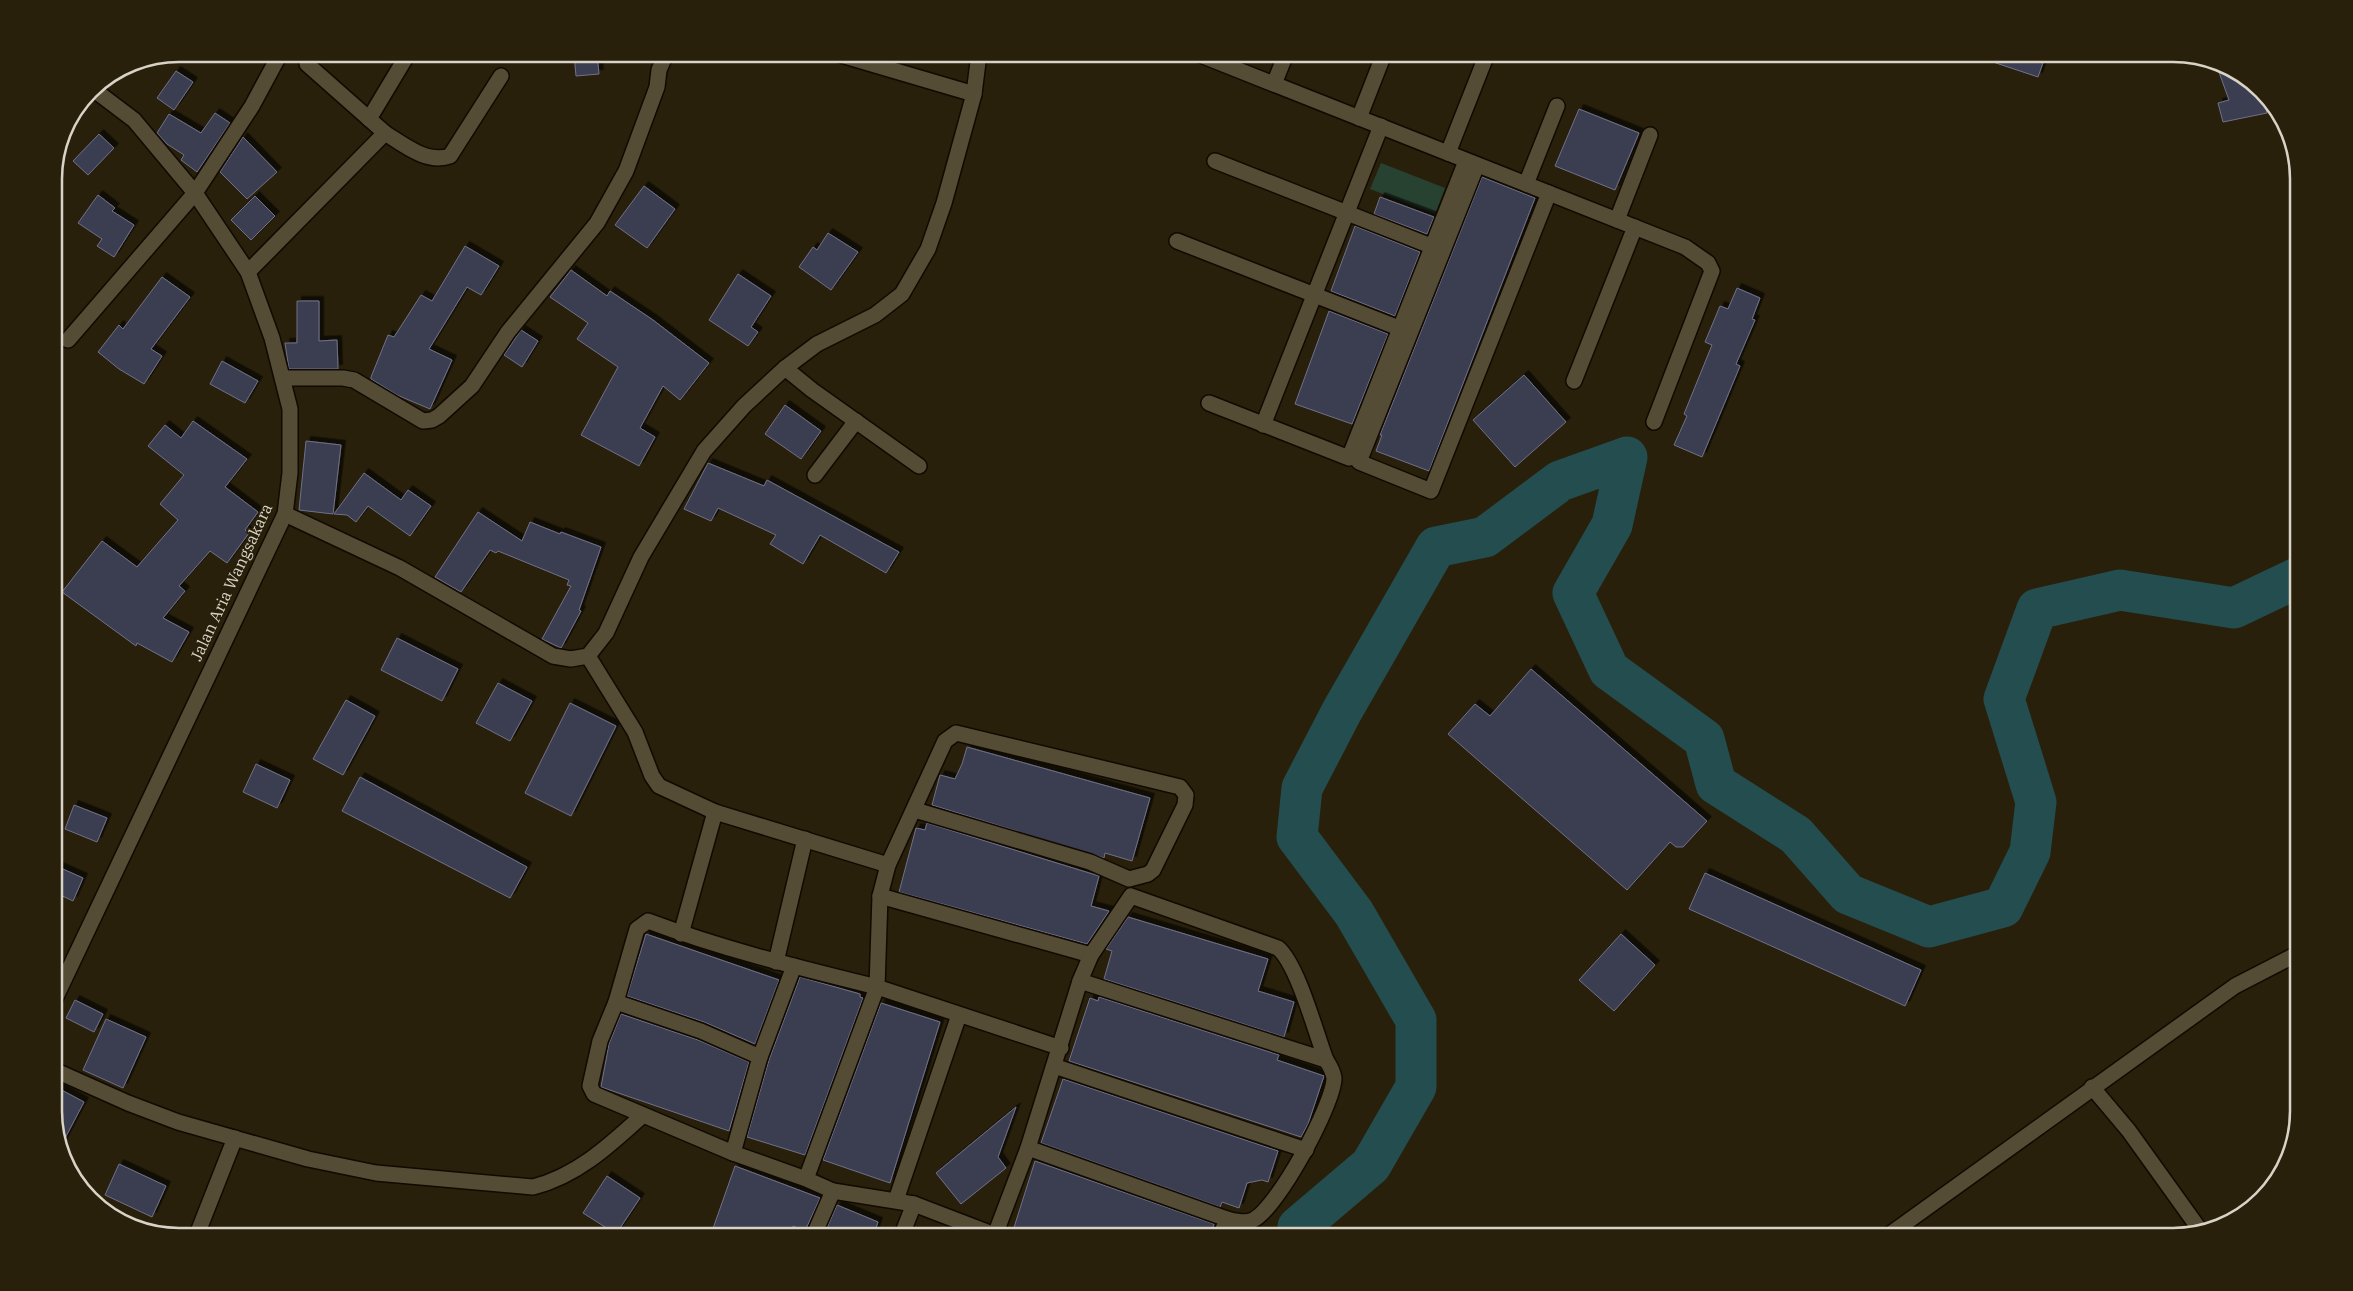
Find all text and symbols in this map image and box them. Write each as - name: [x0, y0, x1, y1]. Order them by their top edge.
- street label: Jalan Aria Wangsakara: [186, 500, 276, 664]

